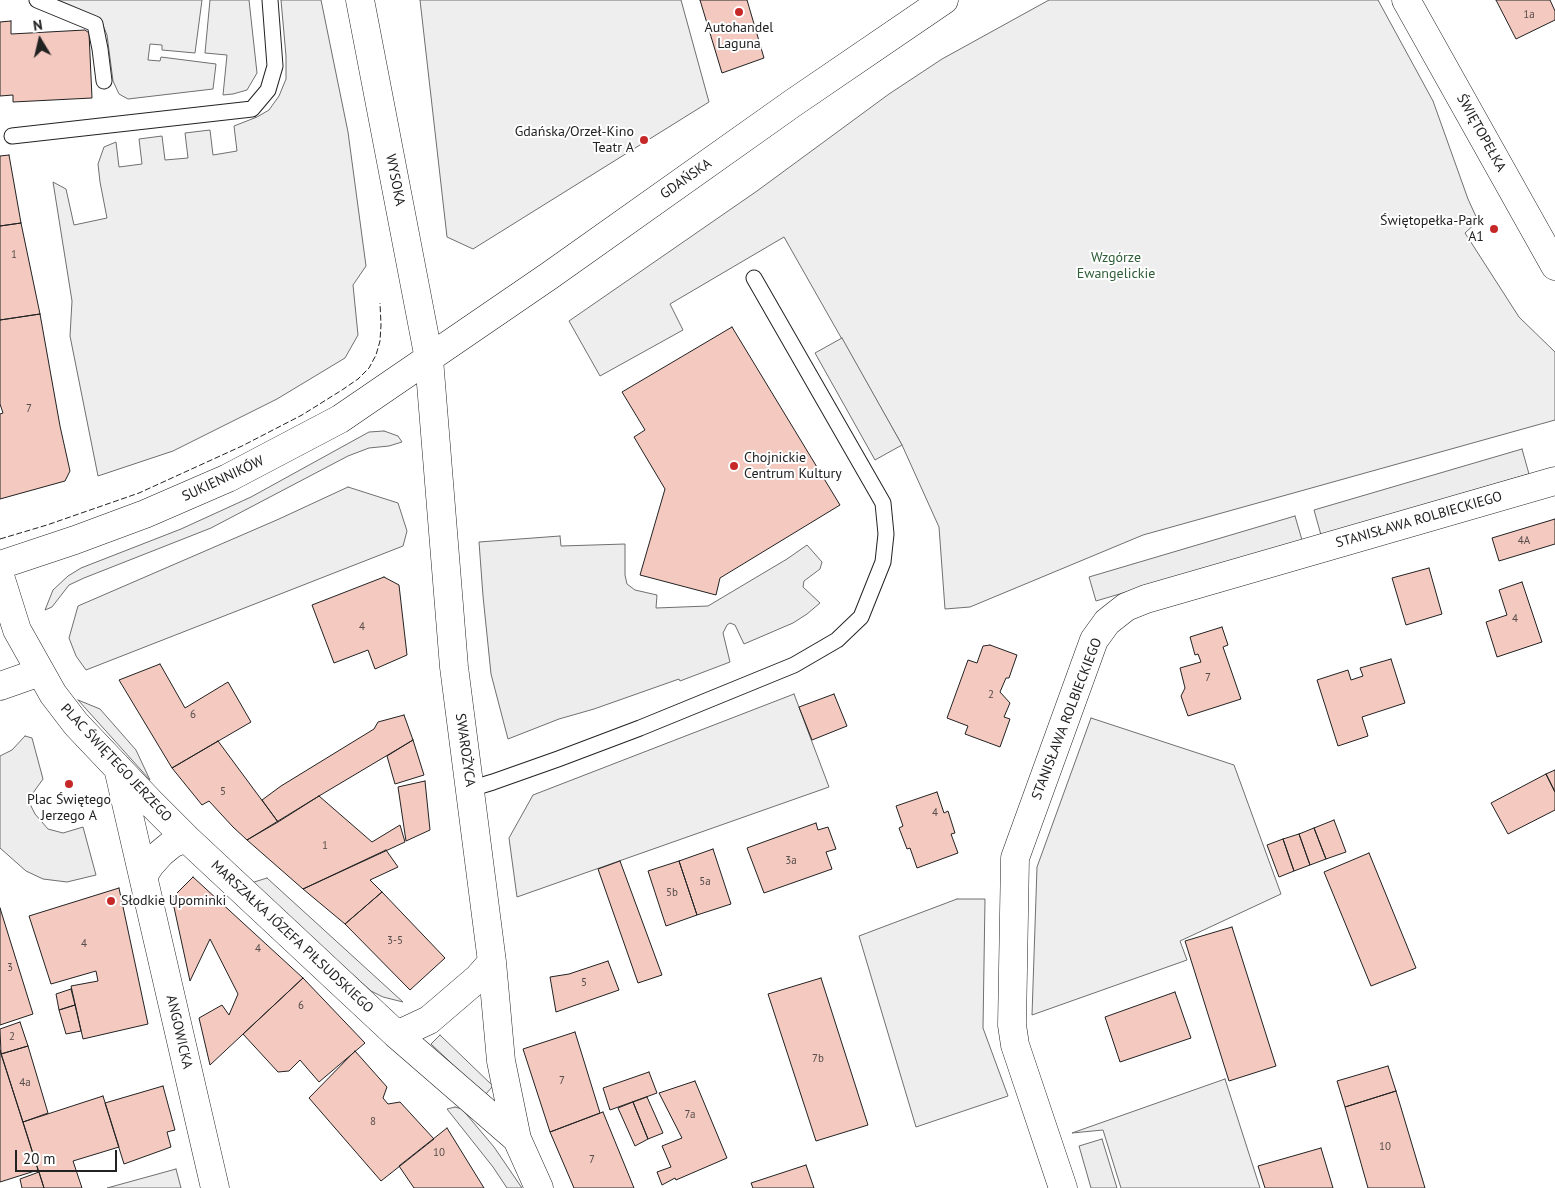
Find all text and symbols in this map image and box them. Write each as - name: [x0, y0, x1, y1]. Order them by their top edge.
- marker: Autohandel Laguna: [733, 6, 745, 18]
- house number: 1a: [1523, 8, 1535, 22]
- north arrow: [15, 15, 65, 65]
- text: N: [32, 16, 44, 35]
- place label: Autohandel Laguna: [705, 20, 773, 52]
- street label: ŚWIĘTOPEŁKA: [1453, 91, 1509, 175]
- place label: Gdańska/Orzeł-Kino Teatr A: [515, 124, 634, 156]
- marker: Gdańska/Orzeł-Kino Teatr A: [638, 134, 650, 146]
- street label: WYSOKA: [382, 153, 408, 207]
- street label: GDAŃSKA: [657, 155, 715, 203]
- place label: Świętopełka-Park A1: [1380, 213, 1484, 246]
- marker: Świętopełka-Park A1: [1488, 223, 1500, 235]
- house number: 1: [11, 248, 17, 262]
- park label: Wzgórze Ewangelickie: [1077, 250, 1155, 282]
- house number: 7: [26, 402, 32, 416]
- place label: Chojnickie Centrum Kultury: [744, 450, 842, 482]
- street label: SUKIENNIKÓW: [179, 453, 267, 505]
- marker: Chojnickie Centrum Kultury: [728, 460, 740, 472]
- street label: STANISŁAWA ROLBIECKIEGO: [1334, 488, 1504, 552]
- house number: 4A: [1518, 534, 1530, 548]
- house number: 4: [1512, 612, 1518, 626]
- house number: 4: [359, 620, 365, 634]
- street label: STANISŁAWA ROLBIECKIEGO: [1028, 636, 1106, 802]
- house number: 7: [1205, 671, 1211, 685]
- house number: 2: [988, 688, 994, 702]
- street label: PLAC ŚWIĘTEGO JERZEGO: [57, 700, 175, 826]
- house number: 6: [190, 708, 196, 722]
- street label: SWAROŻYCA: [452, 712, 478, 788]
- marker: Plac Świętego Jerzego A: [63, 778, 75, 790]
- house number: 5: [220, 785, 226, 799]
- place label: Plac Świętego Jerzego A: [27, 792, 111, 824]
- house number: 4: [932, 806, 938, 820]
- house number: 1: [322, 839, 328, 853]
- house number: 3a: [785, 854, 797, 868]
- street label: MARSZAŁKA JÓZEFA PIŁSUDSKIEGO: [207, 857, 377, 1017]
- house number: 5a: [699, 875, 711, 889]
- house number: 5b: [666, 886, 678, 900]
- place label: Słodkie Upominki: [121, 893, 226, 909]
- marker: Słodkie Upominki: [105, 895, 117, 907]
- house number: 3-5: [387, 934, 403, 948]
- house number: 4: [81, 937, 87, 951]
- house number: 4: [255, 942, 261, 956]
- house number: 3: [7, 961, 13, 975]
- house number: 5: [581, 976, 587, 990]
- street label: ANGOWICKA: [162, 993, 196, 1071]
- house number: 6: [298, 999, 304, 1013]
- house number: 2: [9, 1030, 15, 1044]
- house number: 7b: [812, 1052, 824, 1066]
- house number: 7: [559, 1074, 565, 1088]
- house number: 4a: [19, 1076, 31, 1090]
- house number: 7a: [685, 1108, 695, 1122]
- house number: 8: [370, 1115, 376, 1129]
- scale bar: [18, 1140, 120, 1172]
- house number: 10: [1379, 1140, 1391, 1154]
- house number: 10: [433, 1146, 445, 1160]
- text: 20 m: [23, 1149, 56, 1168]
- house number: 7: [589, 1153, 595, 1167]

